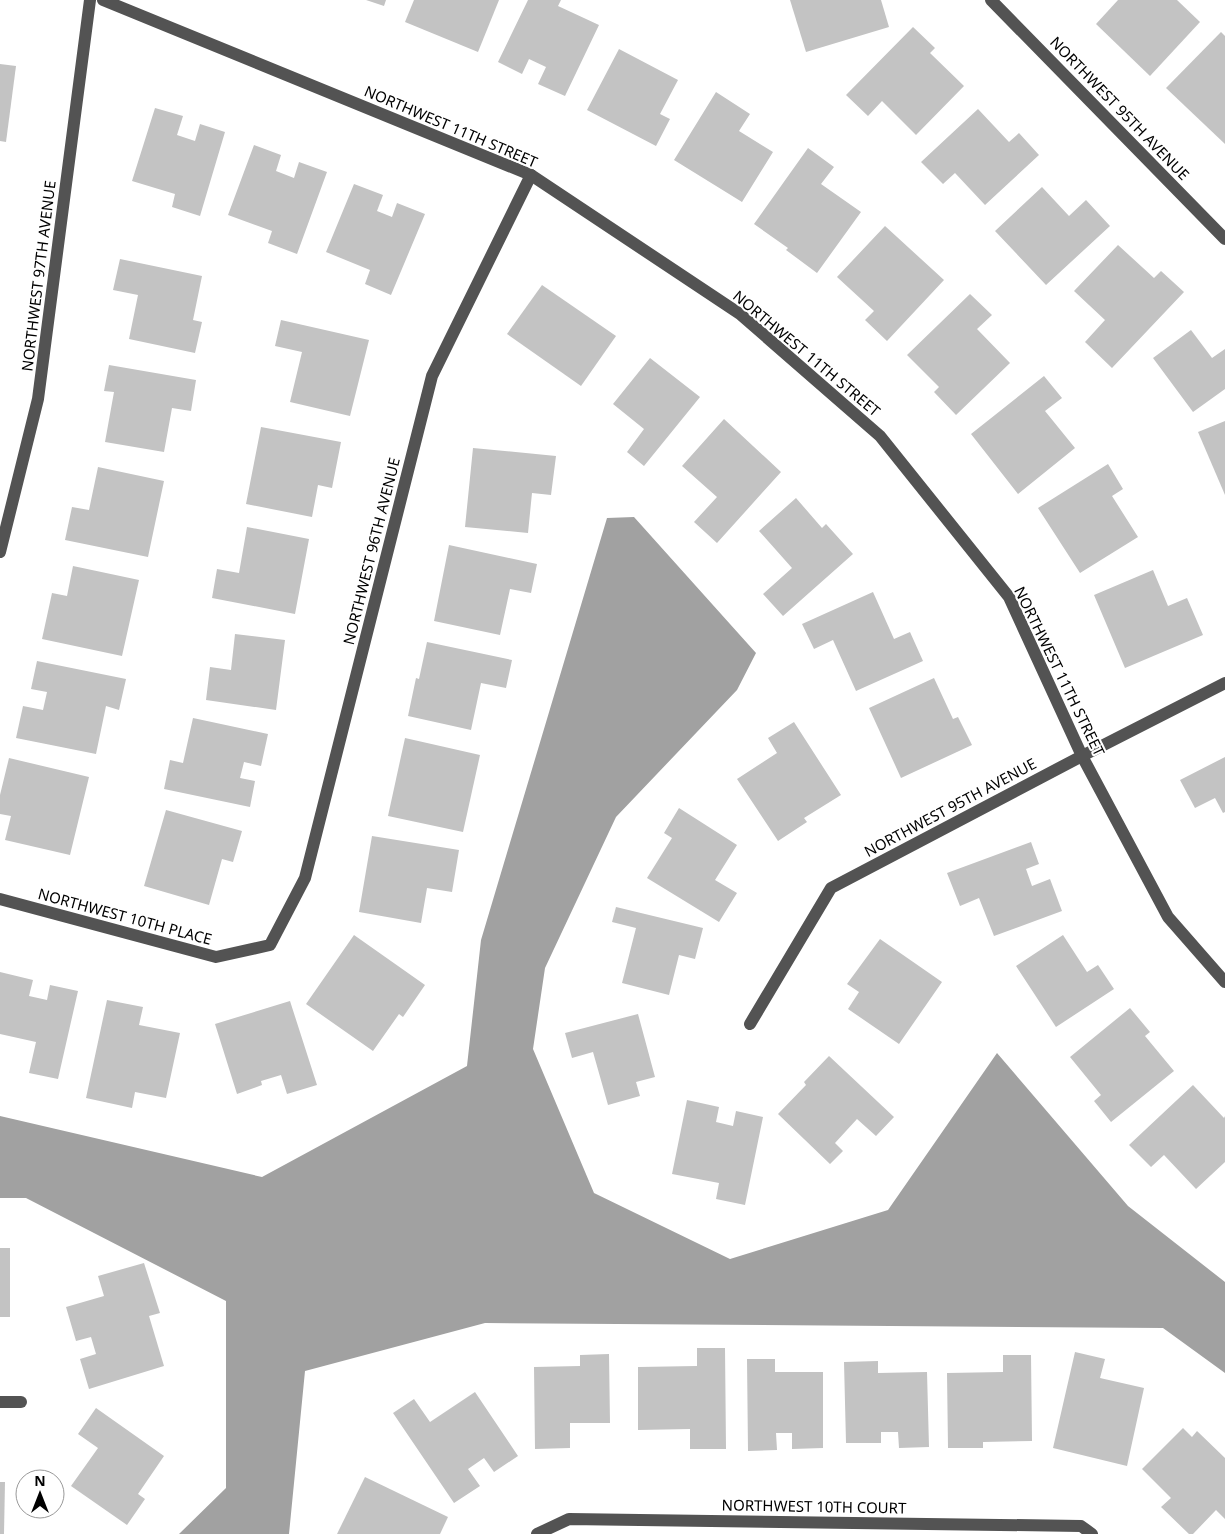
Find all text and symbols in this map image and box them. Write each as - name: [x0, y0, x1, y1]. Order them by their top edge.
- street label: NORTHWEST 95TH AVENUE: [1046, 32, 1194, 184]
- street label: NORTHWEST 11TH STREET: [361, 80, 541, 172]
- street label: NORTHWEST 97TH AVENUE: [16, 179, 60, 373]
- street label: NORTHWEST 11TH STREET: [729, 286, 885, 421]
- street label: NORTHWEST 96TH AVENUE: [338, 455, 404, 647]
- street label: NORTHWEST 11TH STREET: [1010, 583, 1110, 760]
- street label: NORTHWEST 95TH AVENUE: [860, 753, 1040, 861]
- street label: NORTHWEST 10TH PLACE: [36, 883, 214, 949]
- north arrow: [15, 1469, 65, 1519]
- text: N: [34, 1471, 46, 1490]
- street label: NORTHWEST 10TH COURT: [721, 1494, 907, 1518]

